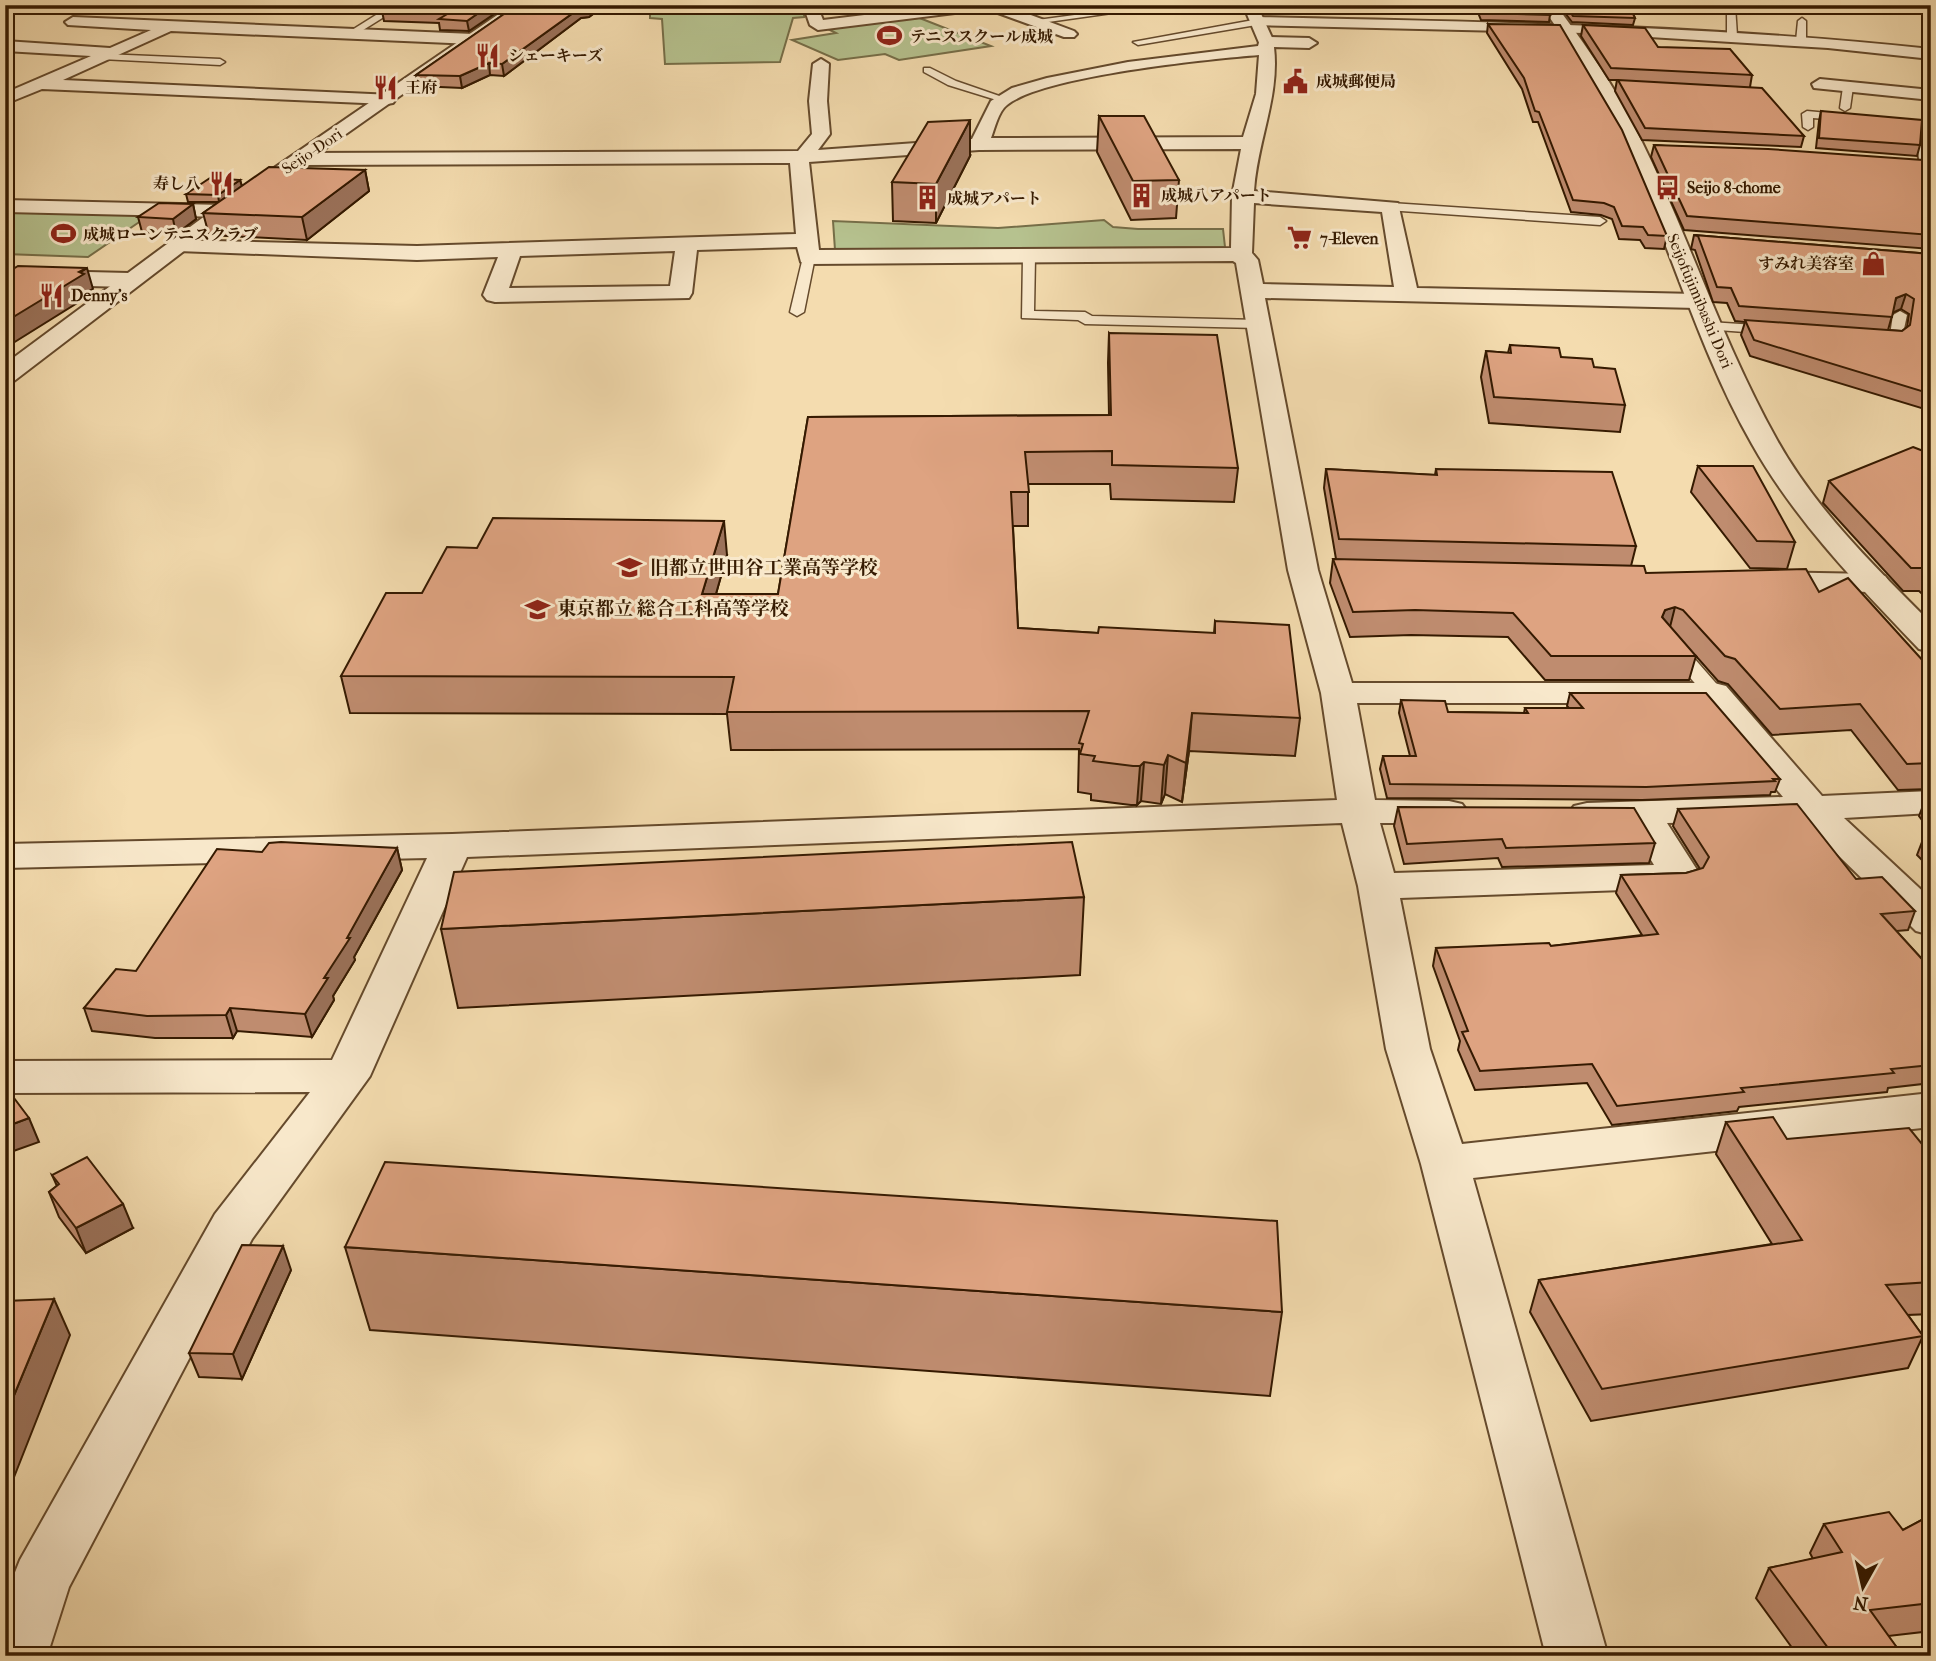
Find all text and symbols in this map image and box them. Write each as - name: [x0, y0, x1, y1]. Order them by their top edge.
- sports icon: テニススクール成城: [876, 22, 904, 50]
- place label: テニススクール成城: [910, 27, 1053, 46]
- restaurant icon: シェーキーズ: [474, 41, 502, 69]
- place label: シェーキーズ: [508, 46, 603, 65]
- public building icon: 成城郵便局: [1282, 67, 1310, 95]
- place label: 成城郵便局: [1316, 72, 1396, 91]
- restaurant icon: 王府: [371, 73, 399, 101]
- place label: 王府: [405, 78, 437, 97]
- street label: Seijo-Dori: [278, 124, 346, 178]
- restaurant icon: 寿し八: [207, 169, 235, 197]
- bus stop icon: Seijo 8-chome: [1653, 173, 1681, 201]
- place label: 寿し八: [153, 174, 201, 193]
- place label: Seijo 8-chome: [1687, 178, 1781, 197]
- building icon: 成城八アパート: [1127, 181, 1155, 209]
- building icon: 成城アパート: [913, 184, 941, 212]
- place label: 成城八アパート: [1161, 186, 1272, 205]
- place label: 成城アパート: [947, 189, 1042, 208]
- sports icon: 成城ローンテニスクラブ: [49, 220, 77, 248]
- supermarket icon: 7-Eleven: [1286, 224, 1314, 252]
- place label: 成城ローンテニスクラブ: [83, 225, 258, 244]
- place label: 7-Eleven: [1319, 229, 1379, 248]
- street label: Seijofujimibashi Dori: [1663, 231, 1737, 372]
- shop icon: すみれ美容室: [1860, 249, 1888, 277]
- place label: すみれ美容室: [1758, 254, 1854, 273]
- restaurant icon: Denny's: [37, 281, 65, 309]
- place label: Denny's: [71, 286, 127, 306]
- school or university icon: 旧都立世田谷工業高等学校: [616, 554, 644, 582]
- place label: 旧都立世田谷工業高等学校: [650, 557, 878, 579]
- school or university icon: 東京都立 総合工科高等学校: [523, 595, 551, 623]
- place label: 東京都立 総合工科高等学校: [557, 598, 789, 620]
- north arrow: [1828, 1552, 1898, 1622]
- text: N: [1852, 1591, 1869, 1615]

